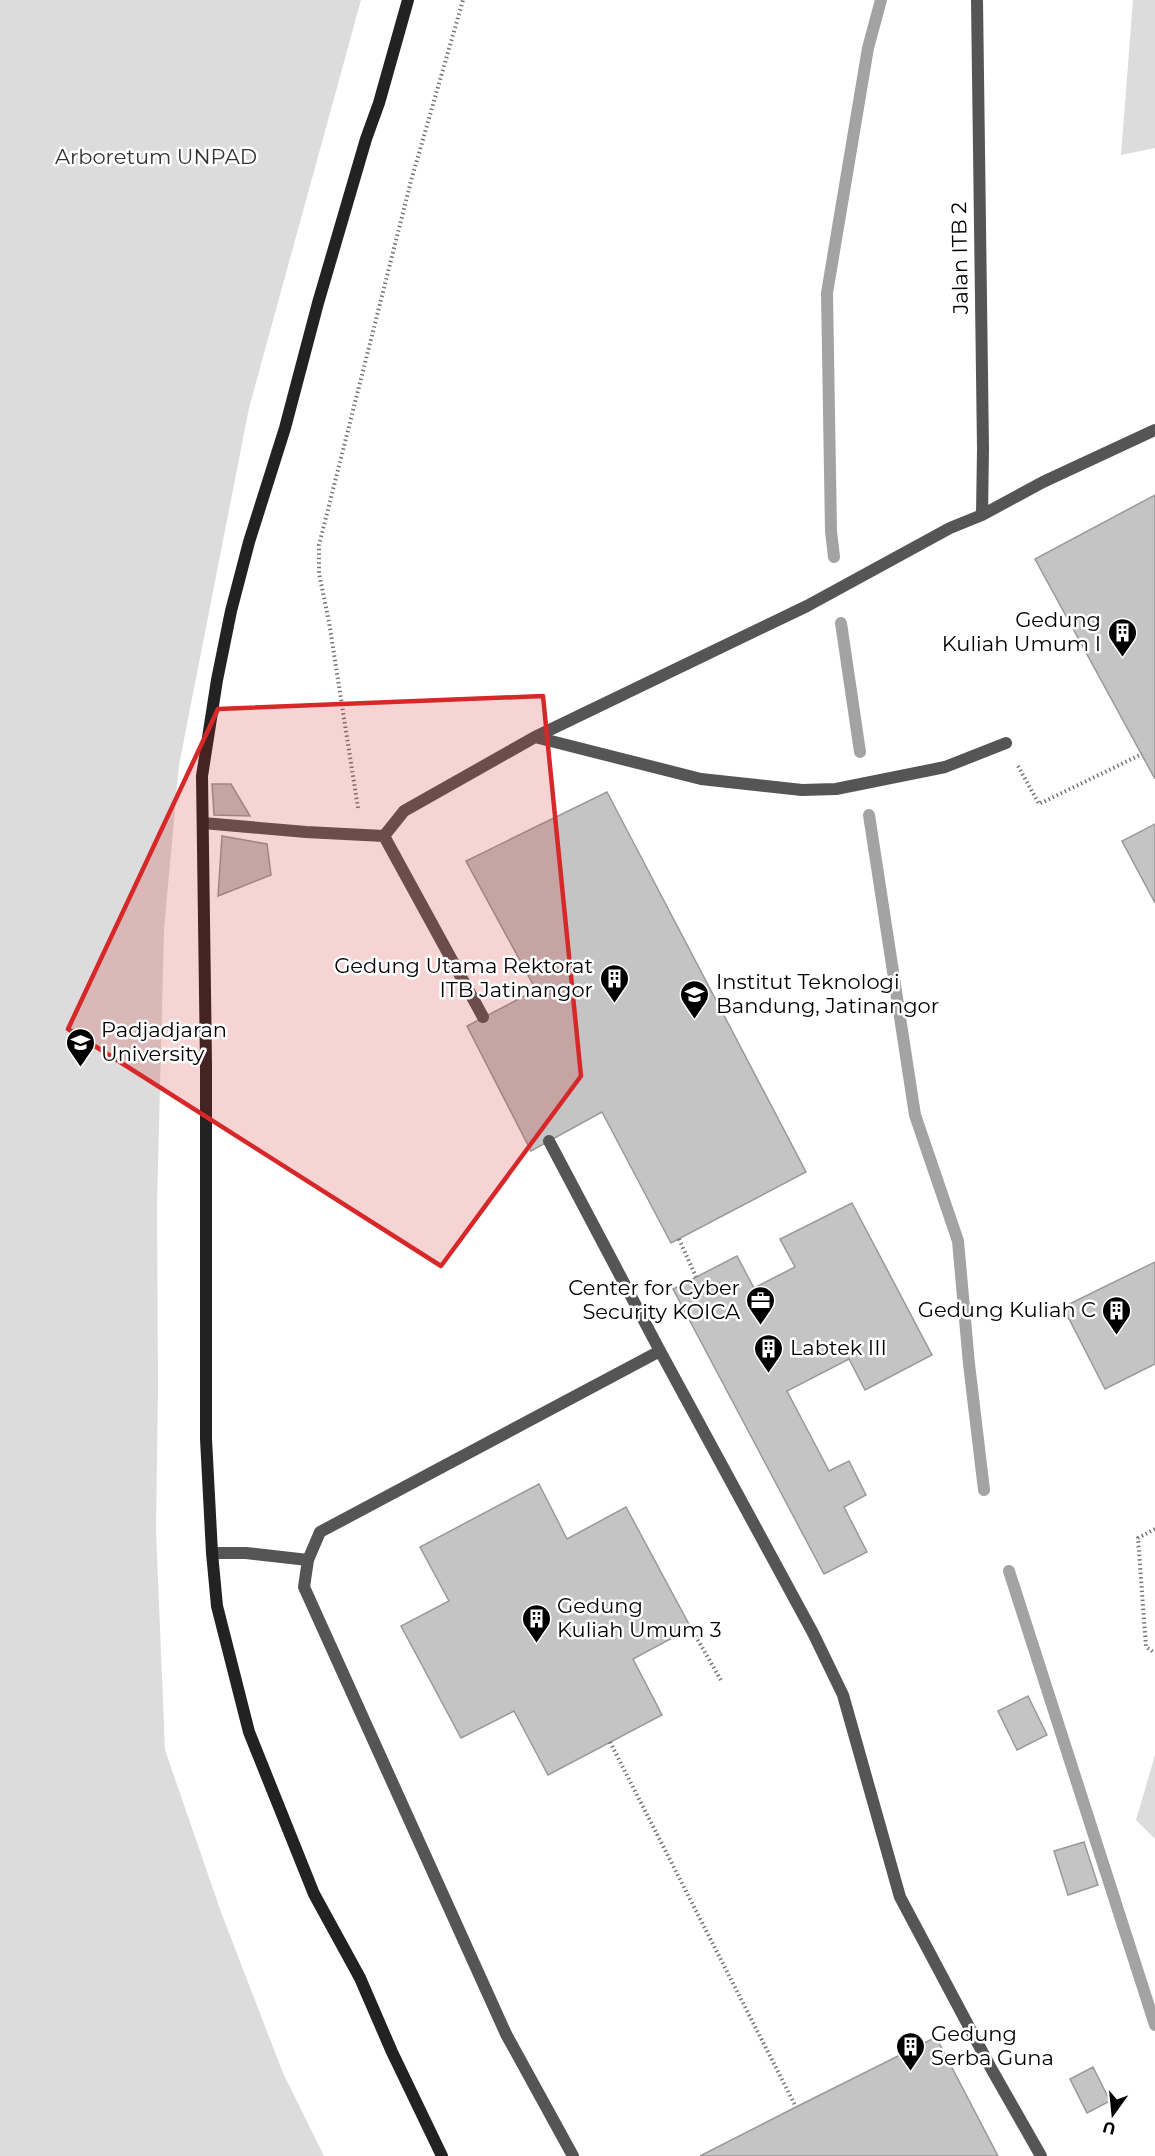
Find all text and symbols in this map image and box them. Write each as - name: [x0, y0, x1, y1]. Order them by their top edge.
- park label: Arboretum UNPAD: [55, 144, 257, 169]
- street label: Jalan ITB 2: [946, 202, 973, 315]
- place label: Gedung Kuliah Umum I: [942, 607, 1101, 656]
- building icon: Gedung Kuliah Umum I: [1106, 616, 1138, 658]
- place label: Gedung Utama Rektorat ITB Jatinangor: [334, 953, 593, 1002]
- building icon: Gedung Utama Rektorat ITB Jatinangor: [598, 962, 630, 1004]
- place label: Institut Teknologi Bandung, Jatinangor: [716, 969, 939, 1018]
- school or university icon: Institut Teknologi Bandung, Jatinangor: [679, 978, 711, 1020]
- place label: Padjadjaran University: [101, 1017, 227, 1066]
- school or university icon: Padjadjaran University: [64, 1026, 96, 1068]
- place label: Center for Cyber Security KOICA: [568, 1275, 741, 1324]
- office icon: Center for Cyber Security KOICA: [745, 1284, 777, 1326]
- building icon: Gedung Kuliah C: [1101, 1294, 1133, 1336]
- place label: Gedung Kuliah C: [918, 1297, 1096, 1322]
- building icon: Labtek III: [753, 1332, 785, 1374]
- place label: Labtek III: [790, 1335, 887, 1360]
- place label: Gedung Kuliah Umum 3: [557, 1593, 722, 1642]
- building icon: Gedung Kuliah Umum 3: [520, 1602, 552, 1644]
- place label: Gedung Serba Guna: [931, 2021, 1054, 2070]
- building icon: Gedung Serba Guna: [894, 2030, 926, 2072]
- north arrow: [1083, 2084, 1143, 2144]
- text: U: [1101, 2117, 1118, 2139]

